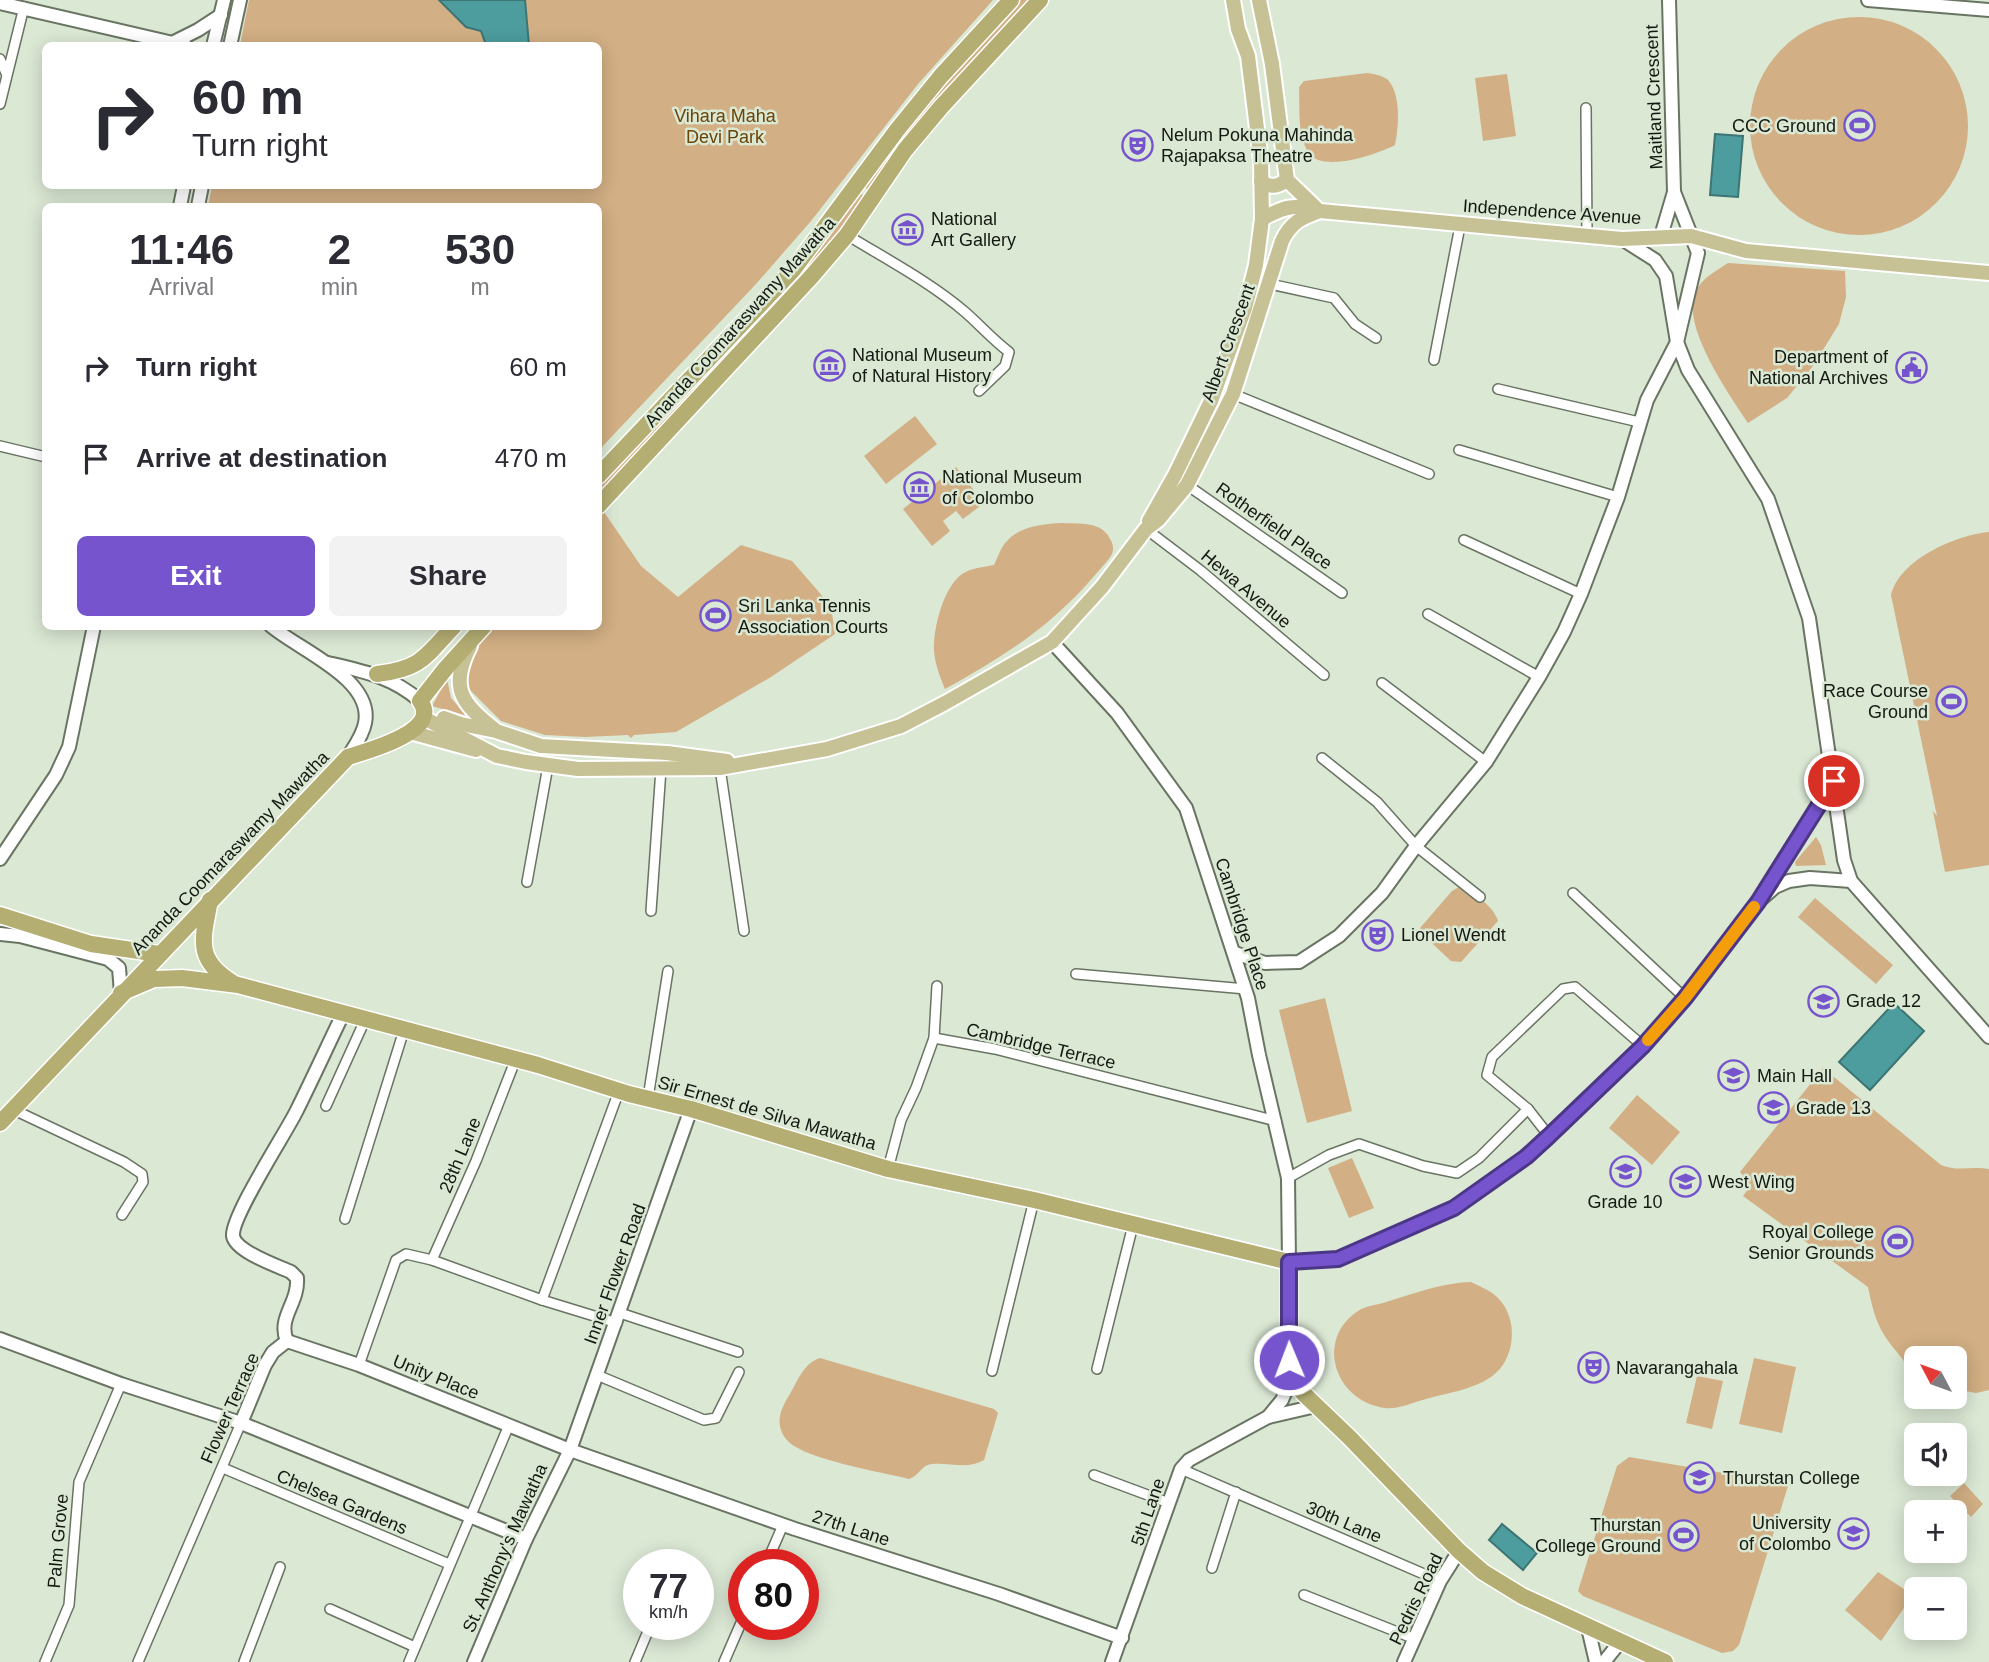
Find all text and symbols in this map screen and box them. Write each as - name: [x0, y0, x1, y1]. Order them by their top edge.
- street label: Maitland Crescent: [1641, 24, 1667, 170]
- icon: right: [77, 70, 168, 161]
- text: 60 m: [192, 70, 304, 124]
- park label: Vihara Maha Devi Park: [674, 106, 777, 147]
- sports icon: CCC Ground: [1842, 109, 1876, 143]
- place label: CCC Ground: [1732, 116, 1836, 136]
- place label: Nelum Pokuna Mahinda Rajapaksa Theatre: [1161, 125, 1354, 166]
- text: Turn right: [192, 127, 328, 163]
- theatre icon: Nelum Pokuna Mahinda Rajapaksa Theatre: [1121, 128, 1155, 162]
- street label: Independence Avenue: [1462, 196, 1642, 228]
- place label: National Art Gallery: [931, 209, 1016, 250]
- street label: Ananda Coomaraswamy Mawatha: [641, 212, 840, 431]
- museum icon: National Art Gallery: [891, 212, 925, 246]
- text: 11:46: [129, 226, 234, 273]
- text: 2: [328, 226, 351, 273]
- text: 530: [445, 226, 515, 273]
- text: Arrival: [149, 274, 214, 300]
- text: min: [321, 274, 358, 300]
- text: m: [470, 274, 490, 300]
- street label: Albert Crescent: [1197, 281, 1259, 405]
- place label: National Museum of Natural History: [852, 345, 992, 386]
- place label: Department of National Archives: [1749, 347, 1889, 388]
- museum icon: National Museum of Natural History: [812, 348, 846, 382]
- icon: right: [77, 349, 115, 387]
- public building icon: Department of National Archives: [1894, 350, 1928, 384]
- text: Turn right: [136, 352, 257, 382]
- text: 60 m: [509, 352, 567, 382]
- icon: arrive: [77, 440, 115, 478]
- text: Arrive at destination: [136, 443, 387, 473]
- text: 470 m: [495, 443, 567, 473]
- place label: National Museum of Colombo: [942, 467, 1082, 508]
- museum icon: National Museum of Colombo: [902, 470, 936, 504]
- street label: Rotherfield Place: [1212, 478, 1336, 574]
- button: Exit: [77, 536, 315, 616]
- button: Share: [329, 536, 567, 616]
- street label: Hewa Avenue: [1197, 546, 1295, 632]
- place label: Sri Lanka Tennis Association Courts: [738, 596, 888, 637]
- sports icon: Sri Lanka Tennis Association Courts: [698, 599, 732, 633]
- place label: Race Course Ground: [1823, 681, 1928, 722]
- sports icon: Race Course Ground: [1934, 684, 1968, 718]
- street label: Ananda Coomaraswamy Mawatha: [127, 746, 333, 959]
- pin: [1804, 751, 1864, 811]
- icon: arrive: [1815, 762, 1853, 800]
- street label: Cambridge Place: [1211, 855, 1273, 993]
- theatre icon: Lionel Wendt: [1361, 918, 1395, 952]
- place label: Lionel Wendt: [1401, 925, 1506, 945]
- school or university icon: Grade 12: [1806, 984, 1840, 1018]
- place label: Grade 12: [1846, 991, 1921, 1011]
- street label: Cambridge Terrace: [964, 1019, 1118, 1073]
- school or university icon: Main Hall: [1717, 1059, 1751, 1093]
- place label: Main Hall: [1757, 1066, 1832, 1086]
- street label: Sir Ernest de Silva Mawatha: [656, 1072, 879, 1154]
- school or university icon: Grade 13: [1756, 1091, 1790, 1125]
- place label: Grade 13: [1796, 1098, 1871, 1118]
- street label: 28th Lane: [435, 1114, 485, 1196]
- school or university icon: Grade 10: [1608, 1155, 1642, 1189]
- school or university icon: West Wing: [1668, 1165, 1702, 1199]
- place label: West Wing: [1708, 1172, 1795, 1192]
- place label: Grade 10: [1587, 1192, 1663, 1212]
- street label: Inner Flower Road: [580, 1201, 650, 1347]
- place label: Royal College Senior Grounds: [1748, 1222, 1874, 1263]
- sports icon: Royal College Senior Grounds: [1880, 1225, 1914, 1259]
- position arrow: [1252, 1323, 1326, 1397]
- north arrow: [1904, 1346, 1967, 1409]
- map controls: [1904, 1346, 1967, 1640]
- street label: Flower Terrace: [197, 1350, 263, 1466]
- street label: Unity Place: [390, 1351, 482, 1403]
- theatre icon: Navarangahala: [1576, 1351, 1610, 1385]
- place label: Navarangahala: [1616, 1358, 1739, 1378]
- button: sound: [1904, 1423, 1967, 1486]
- street label: St. Anthony's Mawatha: [459, 1460, 552, 1635]
- school or university icon: Thurstan College: [1683, 1461, 1717, 1495]
- street label: Chelsea Gardens: [274, 1465, 410, 1539]
- place label: Thurstan College: [1723, 1468, 1860, 1488]
- street label: 5th Lane: [1127, 1476, 1169, 1548]
- street label: Palm Grove: [44, 1493, 72, 1589]
- street label: 30th Lane: [1303, 1497, 1385, 1547]
- button: +: [1904, 1500, 1967, 1563]
- street label: 27th Lane: [810, 1506, 892, 1550]
- place label: University of Colombo: [1739, 1513, 1831, 1554]
- place label: Thurstan College Ground: [1535, 1515, 1661, 1556]
- school or university icon: University of Colombo: [1837, 1516, 1871, 1550]
- sports icon: Thurstan College Ground: [1667, 1518, 1701, 1552]
- speed limit sign: 80: [728, 1549, 819, 1640]
- street label: Pedris Road: [1385, 1550, 1447, 1648]
- text: 77: [649, 1566, 688, 1605]
- button: −: [1904, 1577, 1967, 1640]
- text: km/h: [649, 1602, 688, 1622]

